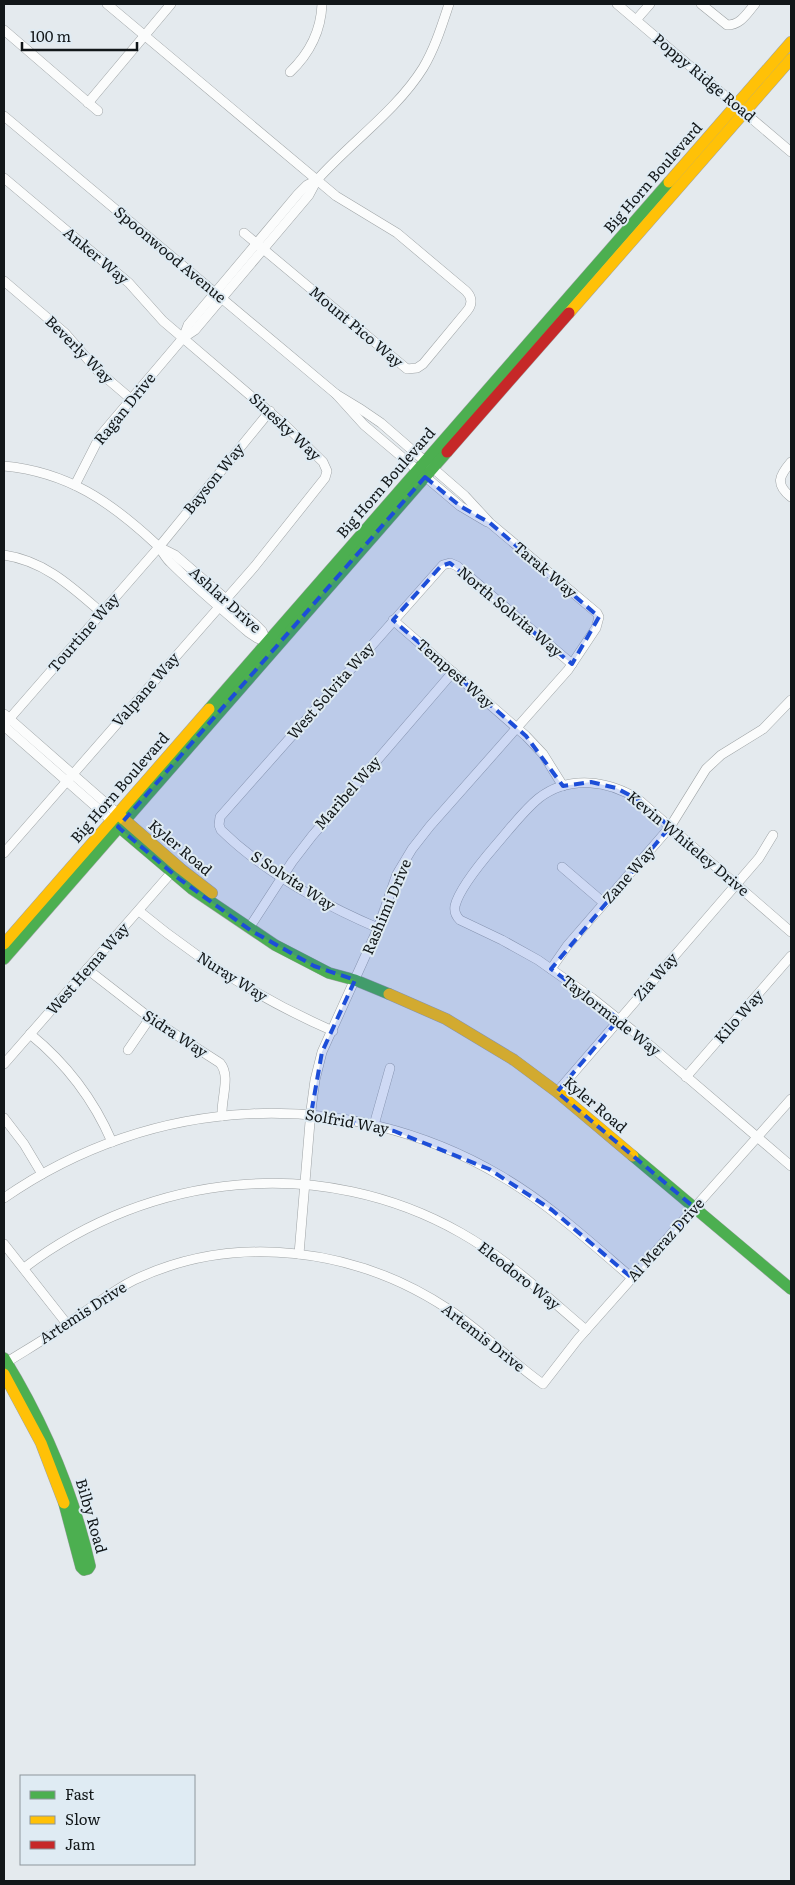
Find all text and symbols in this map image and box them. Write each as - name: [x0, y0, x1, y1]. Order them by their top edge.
- scale bar: [22, 20, 138, 52]
- text: 100 m: [30, 24, 71, 47]
- street label: Poppy Ridge Road: [649, 27, 761, 127]
- street label: Big Horn Boulevard: [597, 116, 707, 238]
- street label: Spoonwood Avenue: [110, 200, 232, 308]
- street label: Anker Way: [59, 221, 135, 289]
- street label: Mount Pico Way: [305, 280, 409, 372]
- street label: Beverly Way: [41, 309, 120, 389]
- street label: Ragan Drive: [87, 367, 160, 449]
- street label: Sinesky Way: [245, 386, 327, 466]
- street label: Big Horn Boulevard: [330, 421, 440, 543]
- street label: Bayson Way: [177, 437, 249, 519]
- street label: Tarak Way: [509, 535, 583, 603]
- street label: Ashlar Drive: [185, 560, 267, 638]
- street label: North Solvita Way: [453, 560, 569, 662]
- street label: Tourtine Way: [42, 587, 124, 677]
- street label: Tempest Way: [412, 632, 500, 713]
- street label: West Solvita Way: [281, 636, 379, 744]
- street label: Valpane Way: [106, 646, 184, 732]
- street label: Big Horn Boulevard: [64, 726, 174, 848]
- street label: Maribel Way: [308, 750, 386, 834]
- street label: Kevin Whiteley Drive: [623, 785, 755, 901]
- street label: Kyler Road: [144, 813, 218, 880]
- street label: Zane Way: [596, 840, 660, 908]
- street label: S Solvita Way: [247, 844, 341, 916]
- street label: Rashimi Drive: [355, 855, 416, 958]
- street label: West Hema Way: [40, 916, 134, 1019]
- street label: Nuray Way: [193, 945, 273, 1007]
- street label: Zia Way: [627, 946, 683, 1005]
- street label: Taylormade Way: [557, 969, 667, 1061]
- street label: Kilo Way: [708, 984, 768, 1048]
- street label: Sidra Way: [139, 1003, 213, 1063]
- street label: Kyler Road: [559, 1070, 633, 1137]
- street label: Solfrid Way: [304, 1102, 391, 1139]
- street label: Al Meraz Drive: [621, 1192, 709, 1286]
- street label: Eleodoro Way: [474, 1235, 566, 1315]
- street label: Artemis Drive: [34, 1275, 131, 1349]
- street label: Artemis Drive: [437, 1297, 531, 1377]
- street label: Bilby Road: [71, 1475, 114, 1556]
- legend: [20, 1775, 195, 1865]
- text: Fast: [65, 1782, 94, 1805]
- text: Slow: [65, 1807, 100, 1830]
- text: Jam: [65, 1832, 96, 1855]

